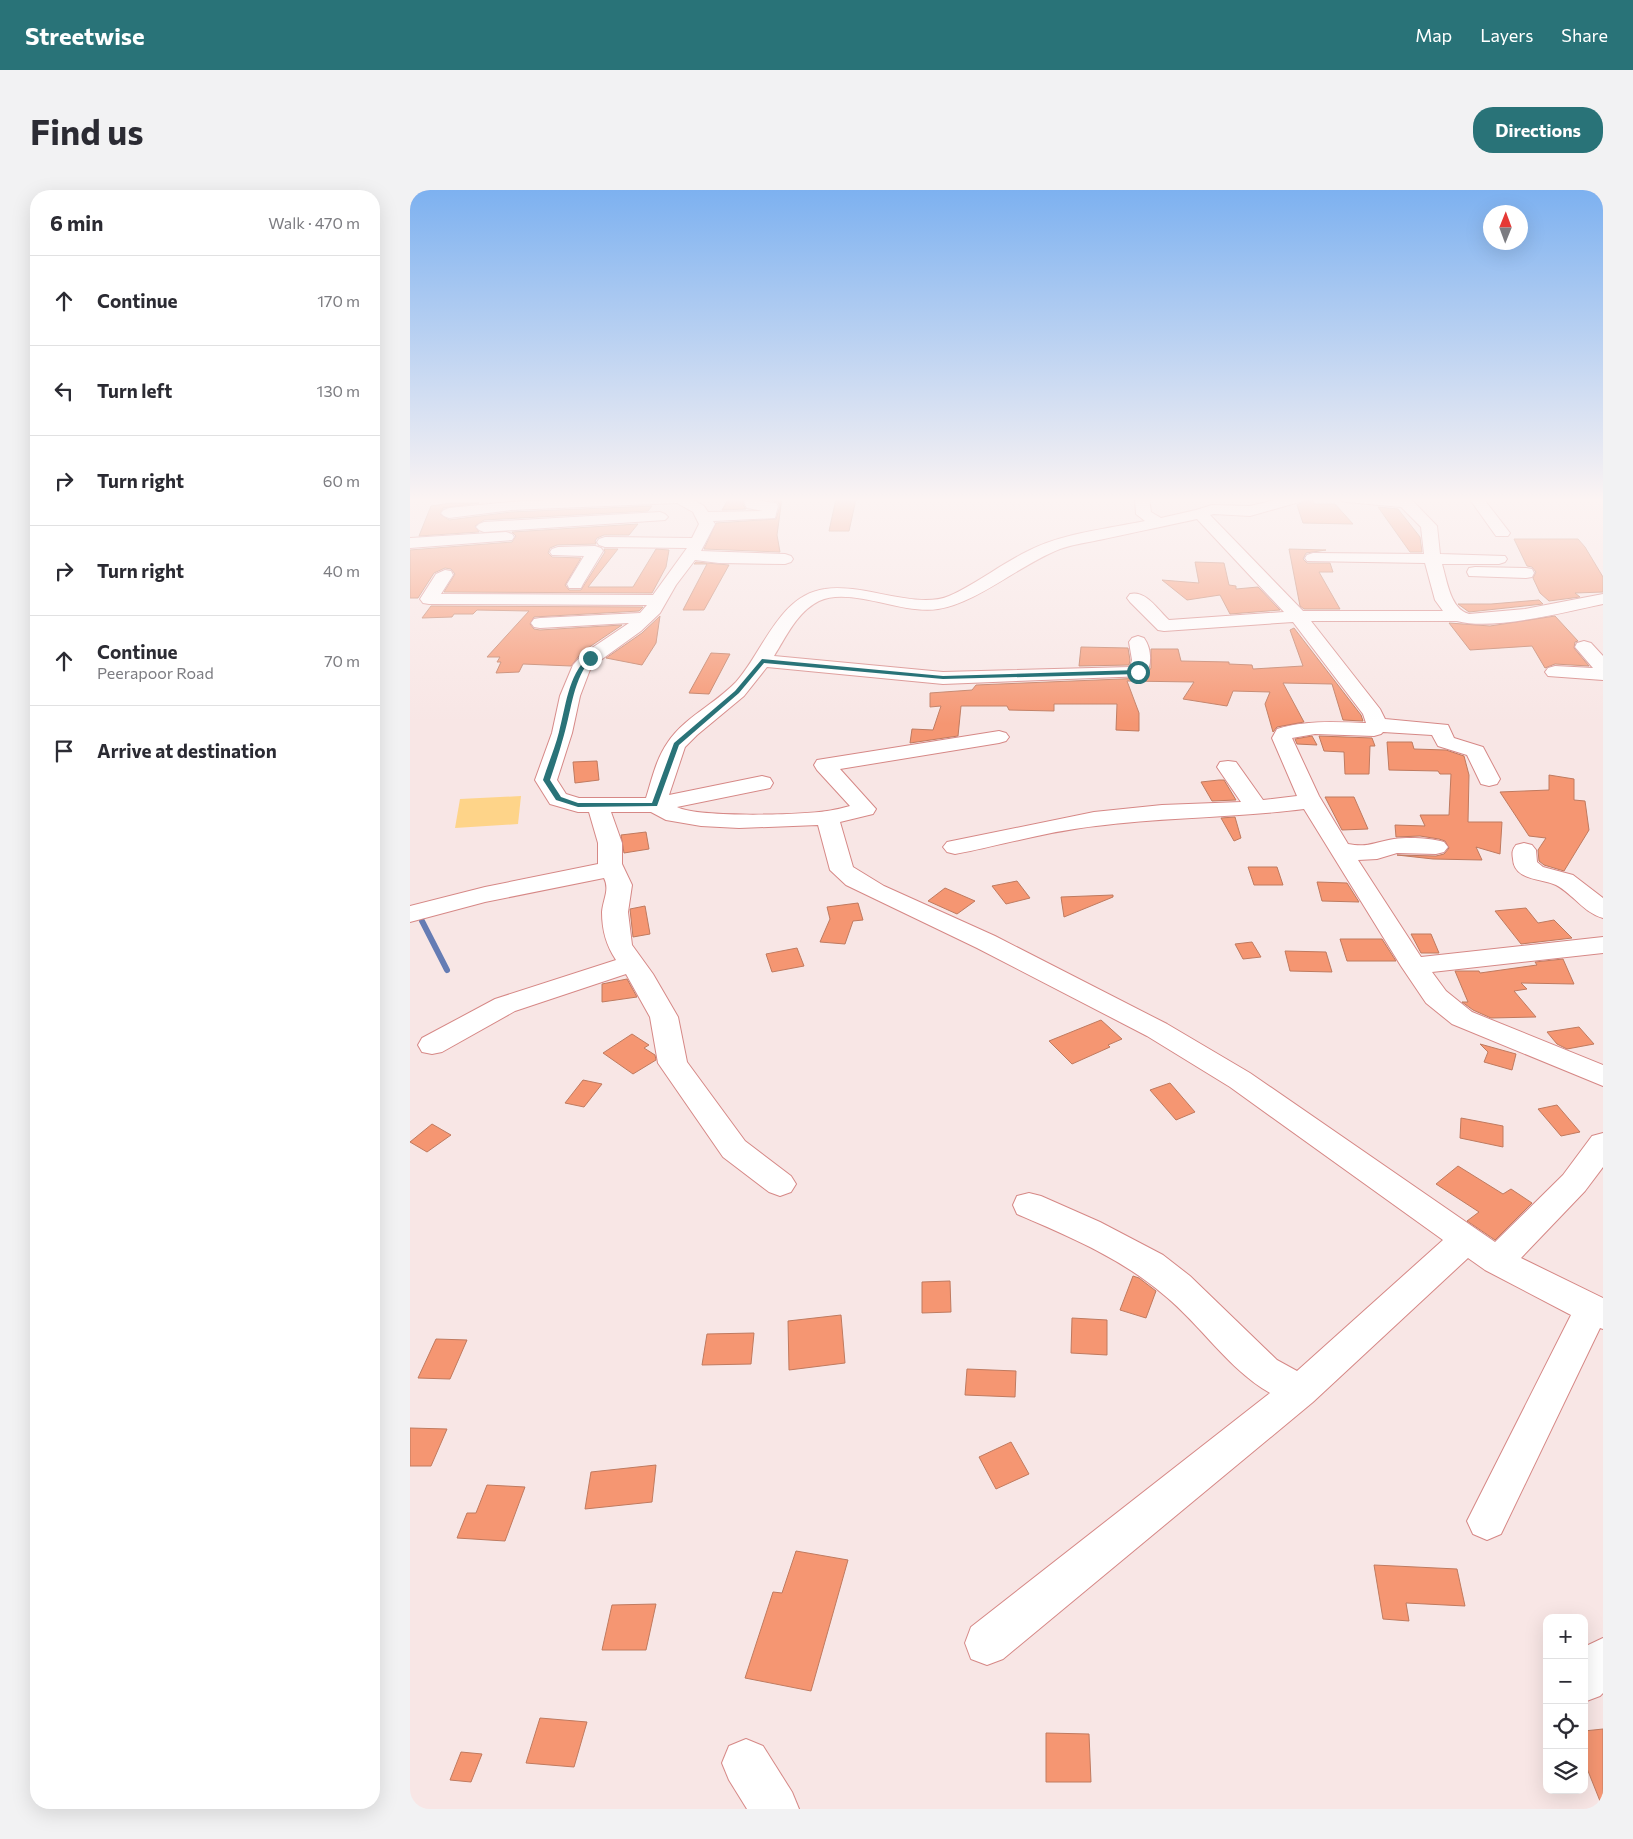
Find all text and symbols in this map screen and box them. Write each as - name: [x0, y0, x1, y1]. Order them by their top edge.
- text: Streetwise: [25, 21, 145, 50]
- text: Map: [1415, 24, 1452, 46]
- text: Layers: [1480, 24, 1533, 46]
- text: Share: [1561, 24, 1608, 46]
- button: Directions: [1473, 107, 1603, 153]
- text: Find us: [30, 109, 144, 152]
- north arrow: [1483, 205, 1528, 250]
- text: 6 min: [50, 210, 103, 235]
- text: Walk · 470 m: [268, 213, 360, 232]
- icon: ahead: [50, 287, 78, 315]
- text: Continue: [97, 289, 177, 312]
- text: 170 m: [317, 291, 360, 310]
- icon: left: [50, 377, 78, 405]
- text: Turn left: [97, 379, 172, 402]
- text: 130 m: [317, 381, 360, 400]
- icon: right: [50, 467, 78, 495]
- text: Turn right: [97, 469, 184, 492]
- text: 60 m: [323, 471, 360, 490]
- icon: right: [50, 557, 78, 585]
- text: Turn right: [97, 559, 184, 582]
- text: 40 m: [323, 561, 360, 580]
- text: Continue: [97, 640, 177, 663]
- icon: ahead: [50, 647, 78, 675]
- route end: [579, 647, 602, 670]
- text: 70 m: [324, 651, 360, 670]
- route start: [1127, 661, 1150, 684]
- text: Peerapoor Road: [97, 663, 214, 682]
- icon: arrive: [50, 737, 78, 765]
- text: Arrive at destination: [97, 739, 277, 762]
- map controls: [1543, 1614, 1588, 1794]
- button: +: [1543, 1614, 1588, 1659]
- button: −: [1543, 1659, 1588, 1704]
- button: locate: [1543, 1704, 1588, 1749]
- button: layers: [1543, 1749, 1588, 1794]

